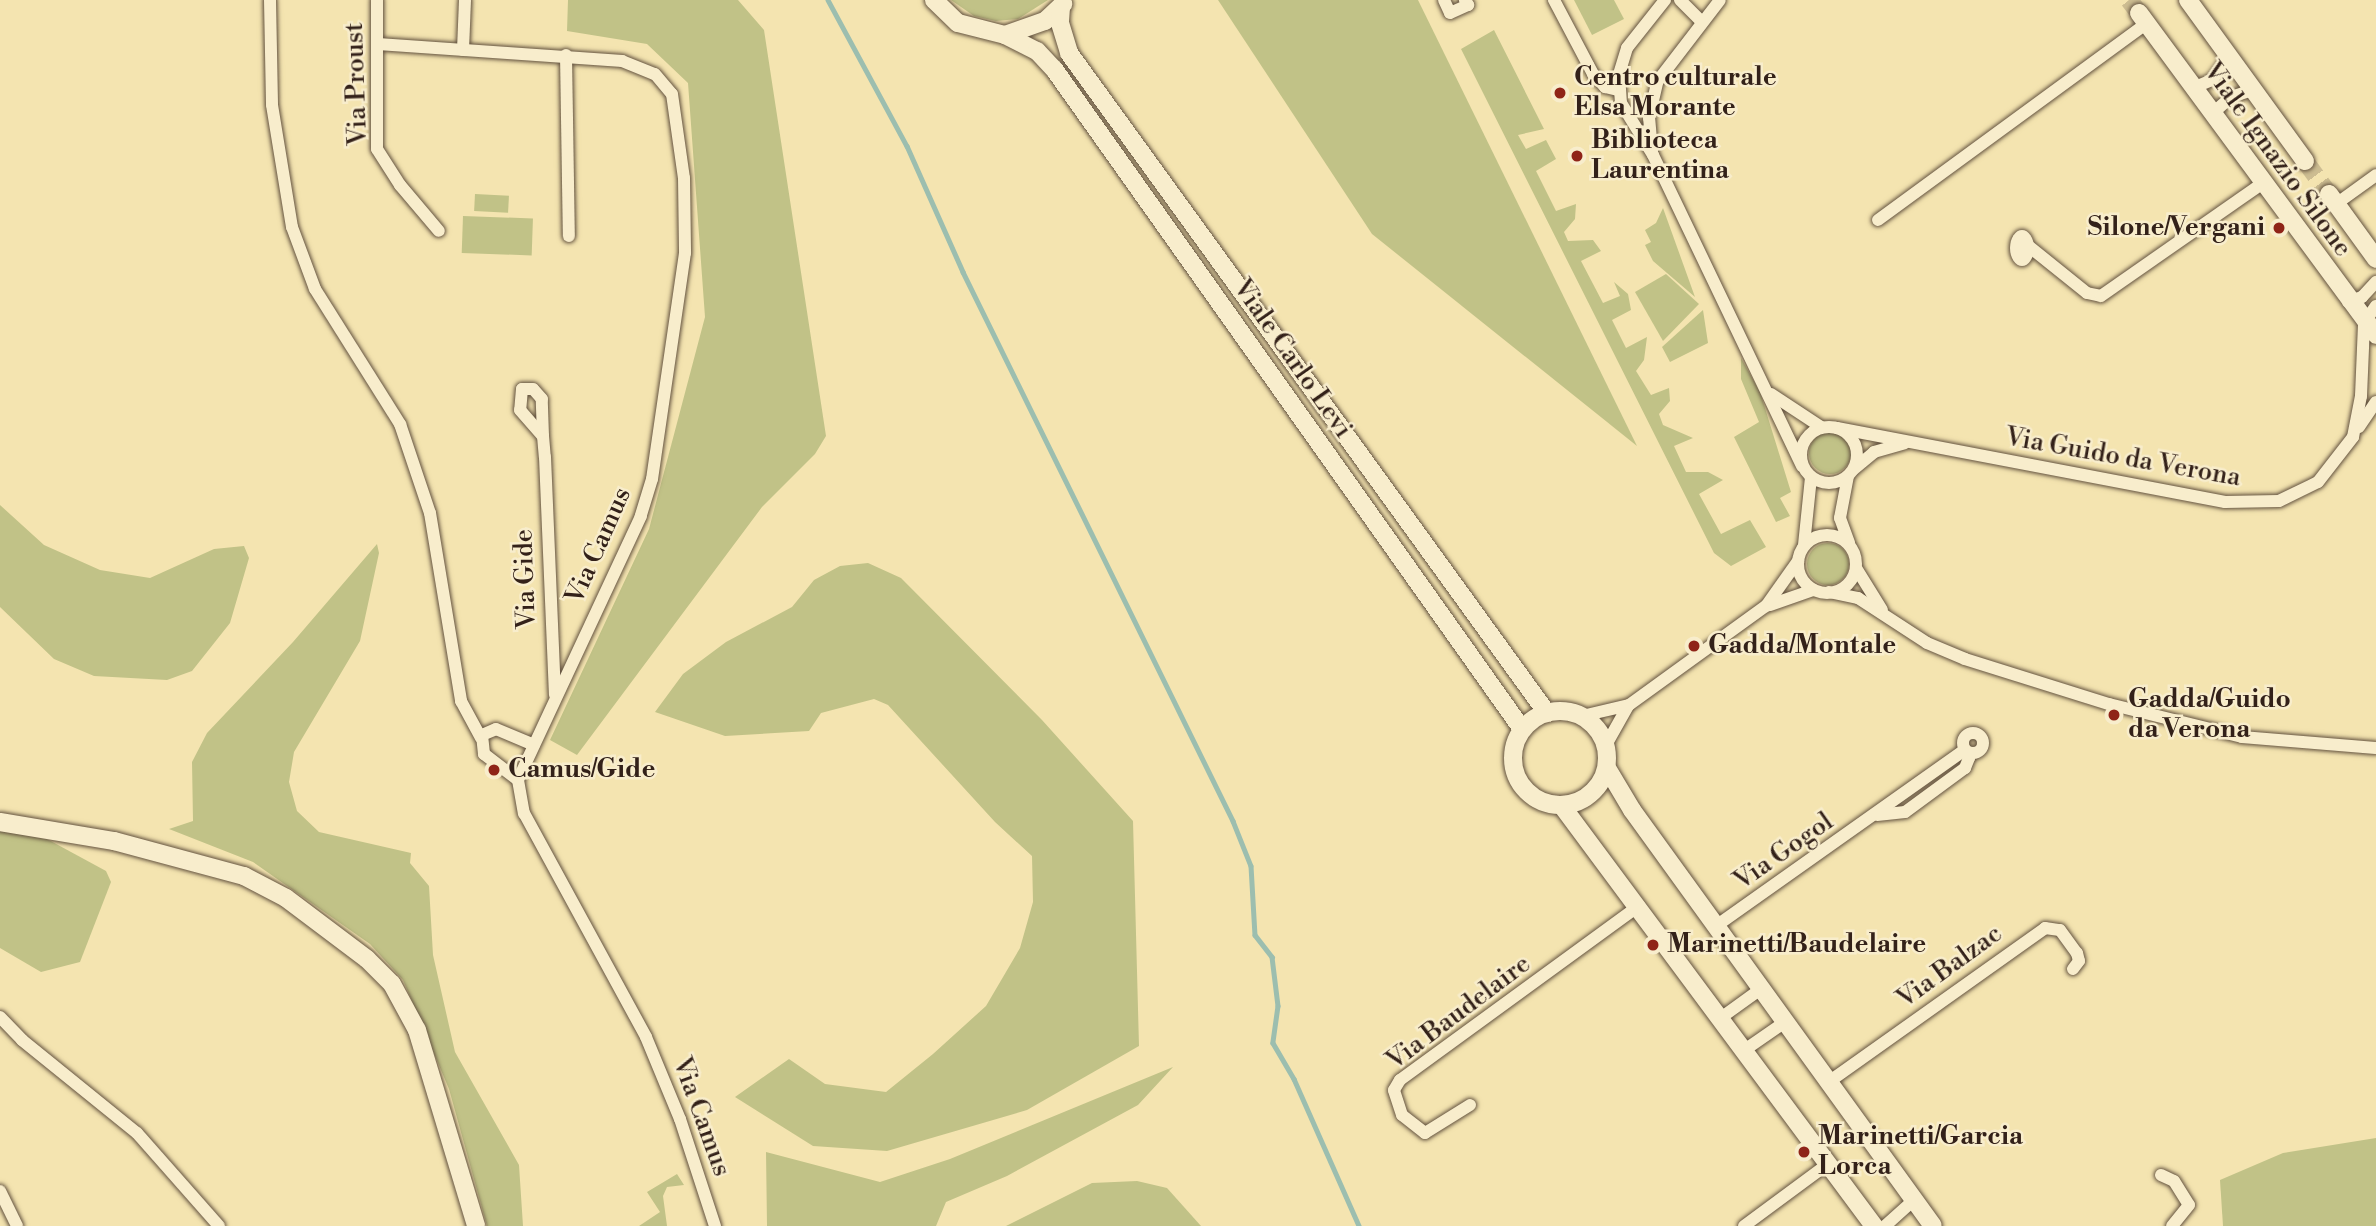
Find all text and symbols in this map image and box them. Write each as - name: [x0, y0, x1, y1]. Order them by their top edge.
- street label: Via Proust: [339, 22, 375, 146]
- street label: Viale Ignazio Silone: [2196, 57, 2358, 263]
- place label: Centro culturale Elsa Morante: [1574, 62, 1777, 124]
- marker: Centro culturale Elsa Morante: [1552, 85, 1568, 101]
- place label: Biblioteca Laurentina: [1591, 125, 1729, 186]
- marker: Biblioteca Laurentina: [1569, 148, 1585, 164]
- place label: Silone/Vergani: [2088, 212, 2265, 244]
- marker: Silone/Vergani: [2271, 220, 2287, 236]
- street label: Viale Carlo Levi: [1226, 274, 1358, 444]
- street label: Via Guido da Verona: [2003, 422, 2243, 494]
- street label: Via Camus: [559, 483, 639, 609]
- street label: Via Gide: [509, 529, 543, 629]
- place label: Gadda/Montale: [1708, 630, 1896, 662]
- marker: Gadda/Montale: [1686, 638, 1702, 654]
- place label: Gadda/Guido da Verona: [2128, 684, 2291, 746]
- marker: Gadda/Guido da Verona: [2106, 707, 2122, 723]
- place label: Camus/Gide: [508, 754, 655, 786]
- marker: Camus/Gide: [486, 762, 502, 778]
- street label: Via Gogol: [1728, 807, 1840, 897]
- street label: Via Balzac: [1891, 918, 2009, 1016]
- place label: Marinetti/Baudelaire: [1667, 929, 1926, 961]
- marker: Marinetti/Baudelaire: [1645, 937, 1661, 953]
- street label: Via Baudelaire: [1381, 949, 1537, 1077]
- street label: Via Camus: [665, 1053, 737, 1181]
- place label: Marinetti/Garcia Lorca: [1818, 1121, 2023, 1182]
- marker: Marinetti/Garcia Lorca: [1796, 1144, 1812, 1160]

